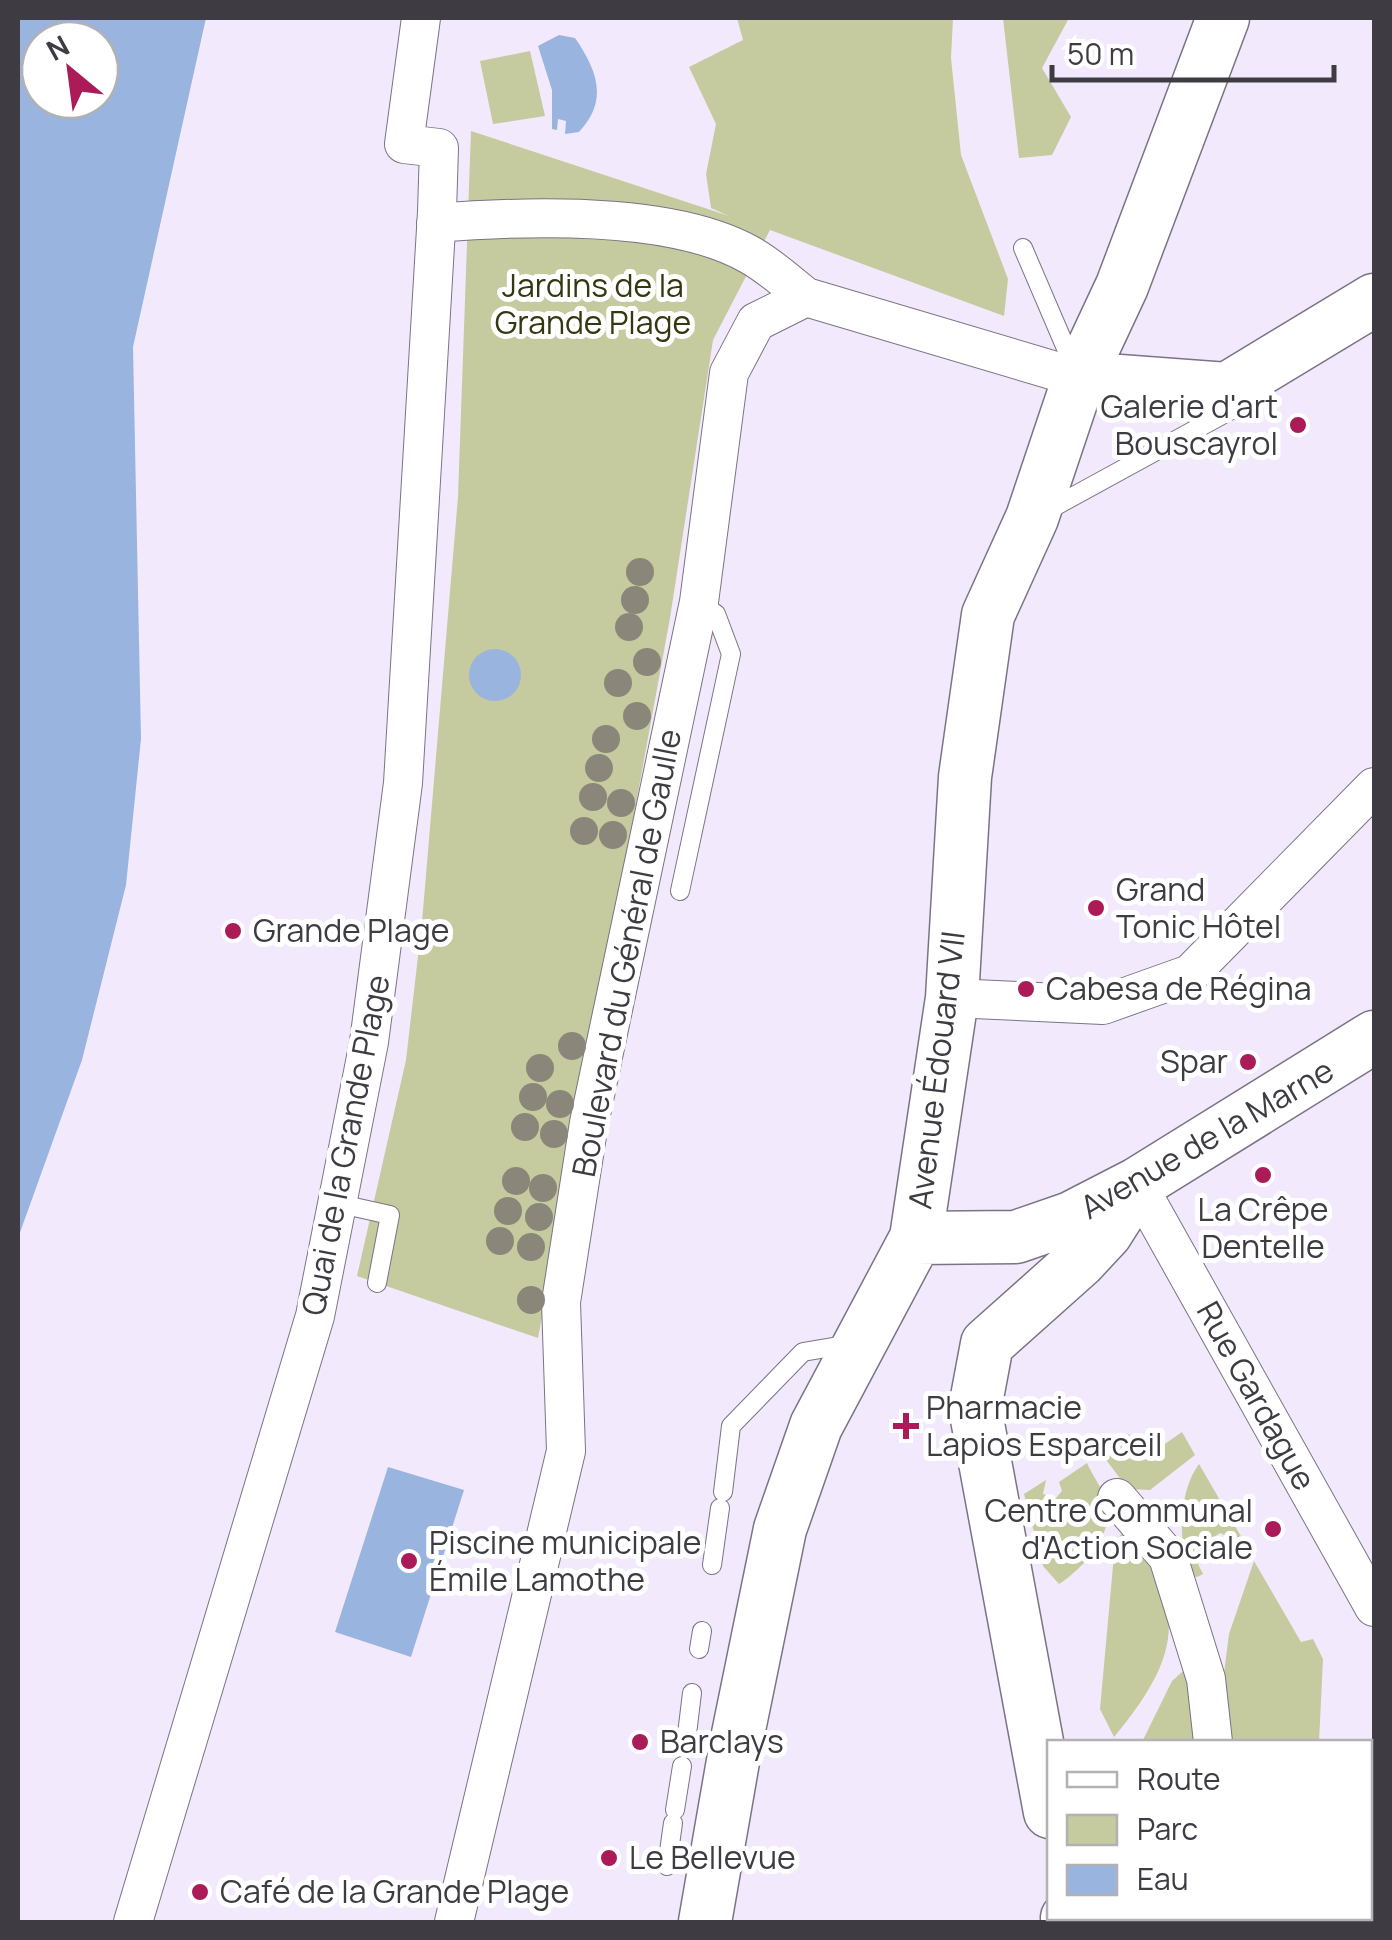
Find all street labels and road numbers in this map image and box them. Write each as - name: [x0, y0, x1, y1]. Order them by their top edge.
- street label: Boulevard du Général de Gaulle: [561, 725, 691, 1180]
- street label: Avenue Édouard VII: [897, 928, 975, 1211]
- street label: Quai de la Grande Plage: [290, 971, 400, 1319]
- street label: Avenue de la Marne: [1072, 1048, 1341, 1229]
- street label: Rue Gardague: [1187, 1293, 1327, 1498]

